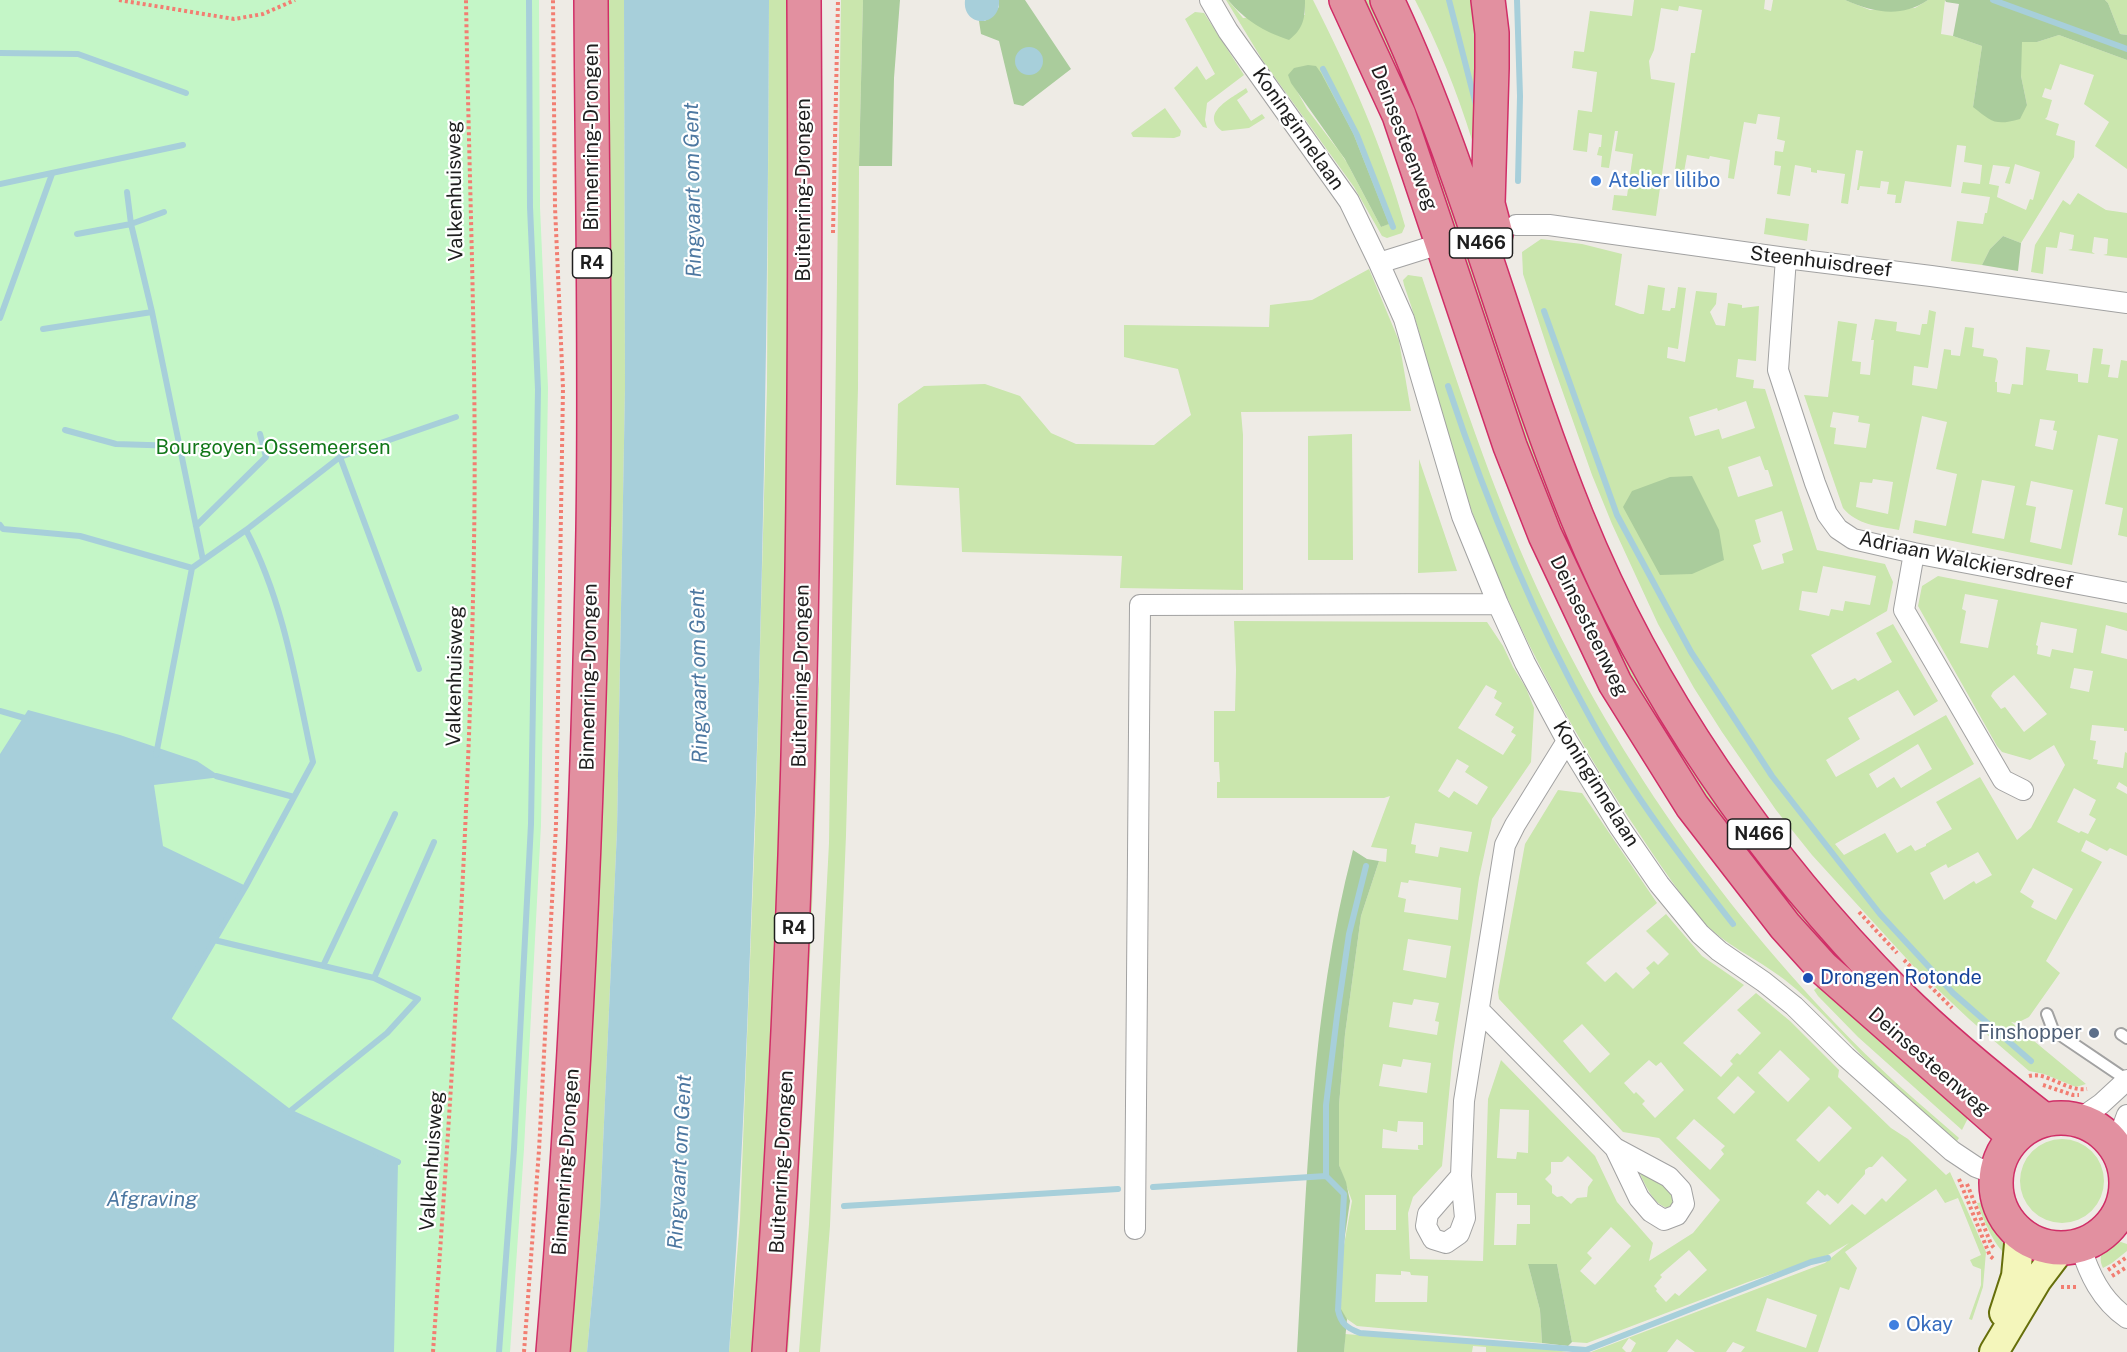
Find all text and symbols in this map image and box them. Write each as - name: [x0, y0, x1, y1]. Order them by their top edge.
- street label: Binnenring-Drongen: [580, 43, 604, 231]
- street label: Deinsesteenweg: [1365, 62, 1443, 214]
- street label: Koninginnelaan: [1247, 63, 1349, 195]
- street label: Buitenring-Drongen: [792, 98, 816, 282]
- water label: Ringvaart om Gent: [679, 102, 707, 278]
- street label: Valkenhuisweg: [442, 120, 468, 262]
- place label: Atelier lilibo: [1608, 169, 1720, 193]
- marker: Atelier lilibo: [1589, 174, 1603, 188]
- road number: N466: [1450, 228, 1512, 258]
- street label: Steenhuisdreef: [1749, 241, 1893, 283]
- road number: R4: [572, 248, 612, 278]
- park label: Bourgoyen-Ossemeersen: [155, 436, 391, 460]
- street label: Adriaan Walckiersdreef: [1857, 527, 2075, 595]
- street label: Deinsesteenweg: [1545, 552, 1633, 700]
- street label: Binnenring-Drongen: [575, 583, 603, 771]
- street label: Buitenring-Drongen: [787, 584, 815, 768]
- water label: Ringvaart om Gent: [685, 588, 713, 764]
- street label: Valkenhuisweg: [442, 605, 468, 747]
- street label: Koninginnelaan: [1548, 717, 1644, 851]
- road number: N466: [1728, 819, 1790, 849]
- road number: R4: [774, 913, 814, 943]
- place label: Drongen Rotonde: [1820, 966, 1982, 990]
- marker: Drongen Rotonde: [1801, 971, 1815, 985]
- street label: Deinsesteenweg: [1863, 1003, 1995, 1121]
- place label: Finshopper: [1978, 1021, 2082, 1045]
- marker: Finshopper: [2087, 1026, 2101, 1040]
- street label: Binnenring-Drongen: [547, 1068, 585, 1256]
- street label: Buitenring-Drongen: [765, 1070, 799, 1254]
- water label: Ringvaart om Gent: [663, 1074, 697, 1250]
- street label: Valkenhuisweg: [415, 1090, 449, 1232]
- water label: Afgraving: [106, 1187, 198, 1213]
- place label: Okay: [1906, 1313, 1953, 1337]
- marker: Okay: [1887, 1318, 1901, 1332]

